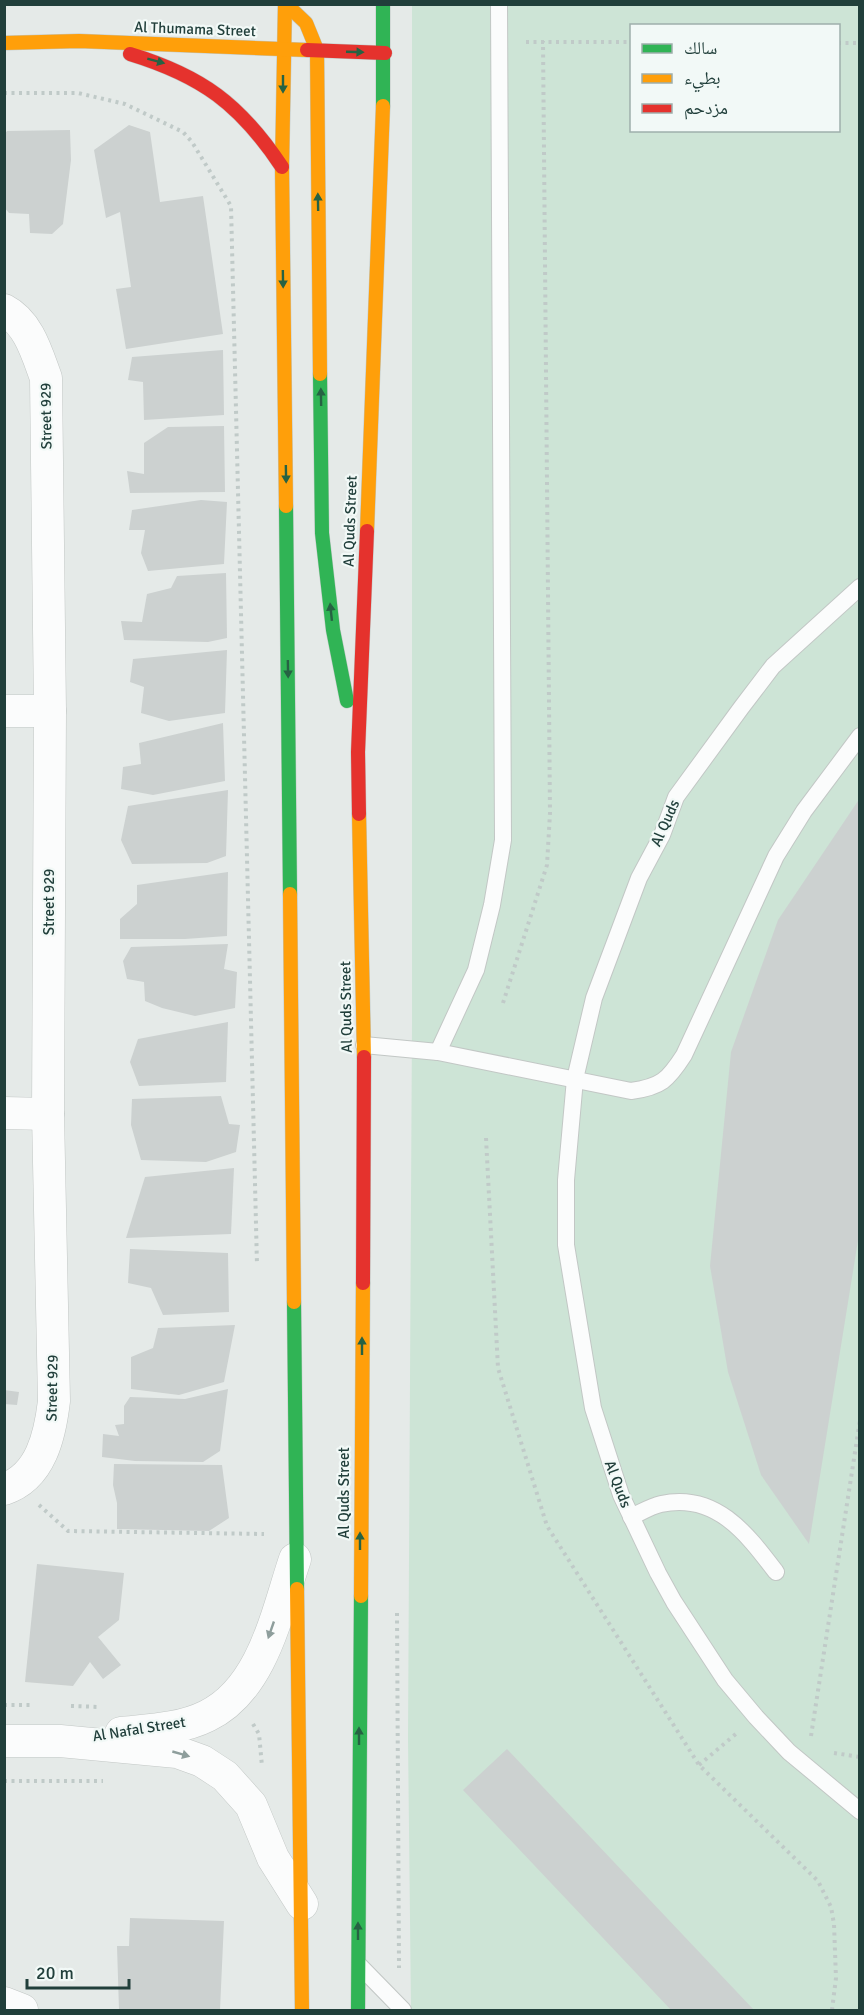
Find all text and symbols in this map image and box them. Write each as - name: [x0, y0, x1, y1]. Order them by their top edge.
- street label: Al Thumama Street: [134, 18, 256, 40]
- legend: [630, 24, 840, 132]
- text: سالك: [684, 37, 717, 59]
- one-way arrow: [346, 47, 365, 57]
- one-way arrow: [147, 57, 165, 67]
- text: بطيء: [684, 67, 721, 93]
- one-way arrow: [278, 74, 288, 93]
- text: مزدحم: [684, 97, 728, 120]
- one-way arrow: [314, 192, 323, 211]
- one-way arrow: [279, 269, 288, 288]
- street label: Street 929: [36, 383, 56, 449]
- one-way arrow: [316, 387, 325, 406]
- one-way arrow: [281, 464, 290, 483]
- street label: Al Quds Street: [339, 475, 361, 567]
- one-way arrow: [326, 603, 335, 622]
- one-way arrow: [283, 659, 292, 678]
- street label: Al Quds: [647, 796, 683, 849]
- street label: Street 929: [40, 869, 58, 935]
- street label: Al Quds Street: [336, 961, 356, 1053]
- one-way arrow: [357, 1337, 367, 1356]
- street label: Street 929: [42, 1355, 62, 1421]
- street label: Al Quds Street: [335, 1447, 353, 1539]
- street label: Al Quds: [601, 1458, 635, 1511]
- one-way arrow: [356, 1532, 365, 1551]
- one-way arrow: [265, 1621, 275, 1639]
- street label: Al Nafal Street: [91, 1713, 187, 1745]
- one-way arrow: [354, 1727, 364, 1746]
- one-way arrow: [172, 1750, 190, 1760]
- one-way arrow: [353, 1922, 363, 1941]
- scale bar: [27, 1952, 129, 1990]
- text: 20 m: [36, 1962, 74, 1984]

